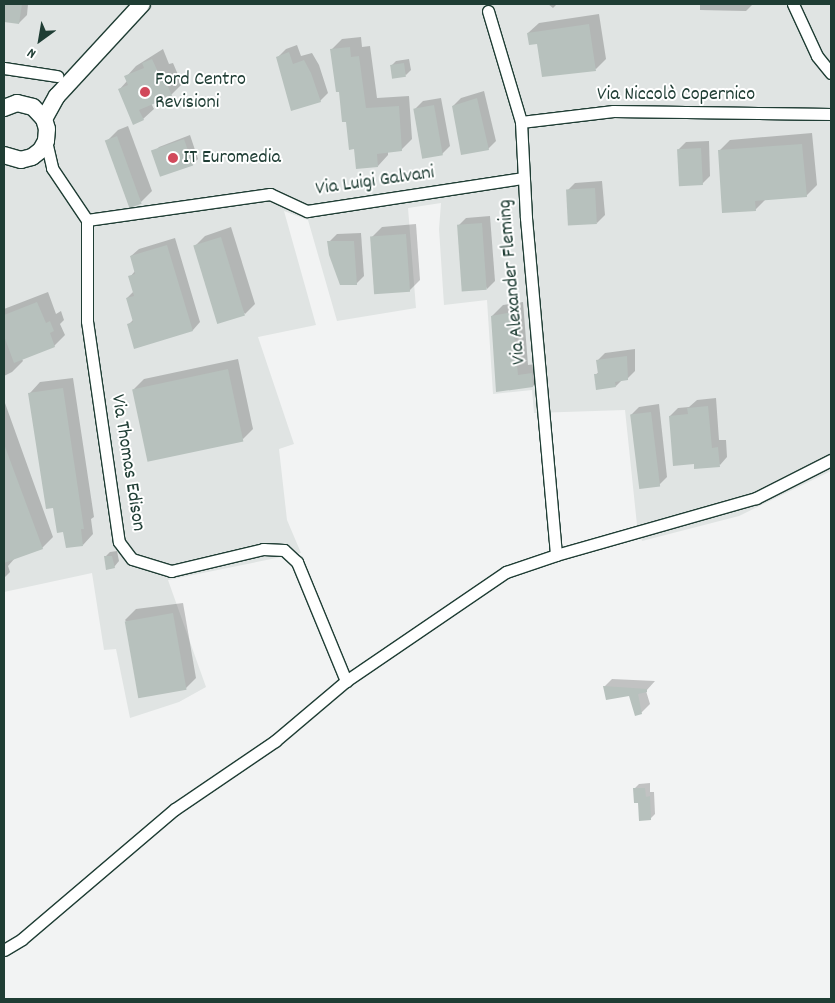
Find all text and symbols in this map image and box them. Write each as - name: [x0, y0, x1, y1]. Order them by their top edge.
- north arrow: [15, 15, 65, 65]
- text: N: [24, 42, 40, 63]
- place label: Ford Centro Revisioni: [155, 68, 246, 115]
- street label: Via Niccolò Copernico: [597, 83, 755, 107]
- marker: Ford Centro Revisioni: [139, 86, 151, 98]
- place label: IT Euromedia: [183, 146, 281, 170]
- marker: IT Euromedia: [167, 152, 179, 164]
- street label: Via Luigi Galvani: [314, 162, 436, 202]
- street label: Via Alexander Fleming: [494, 198, 532, 366]
- street label: Via Thomas Edison: [104, 393, 150, 533]

